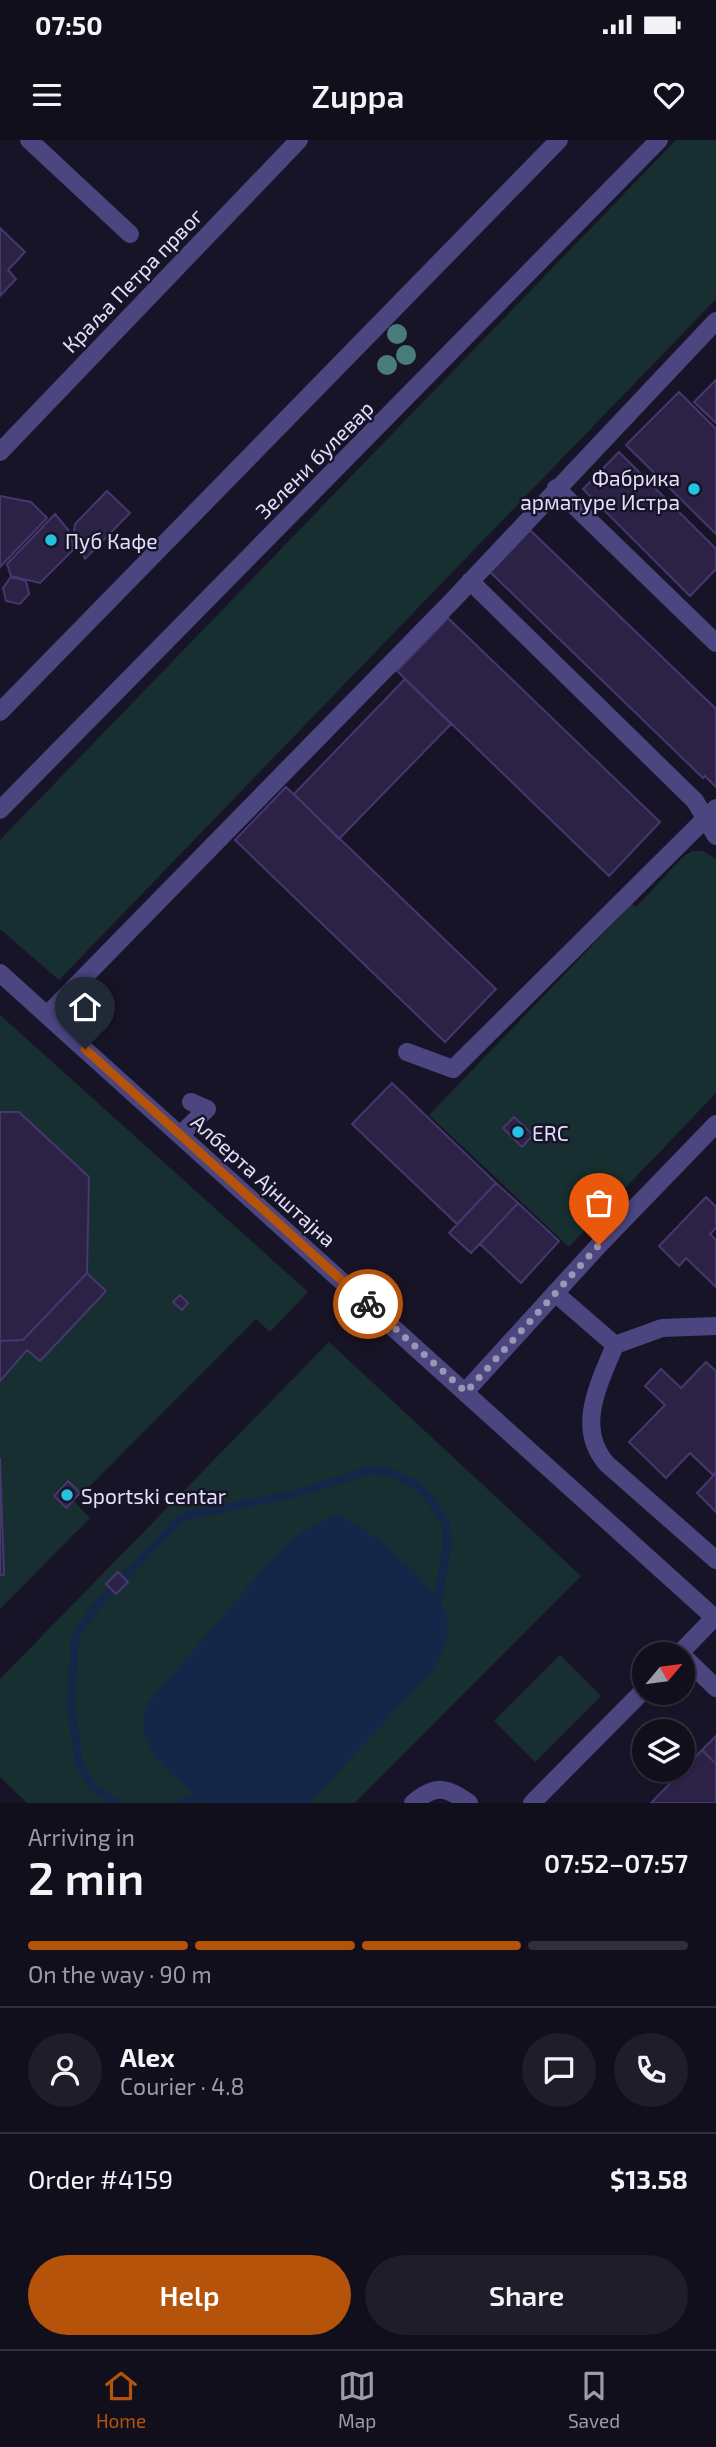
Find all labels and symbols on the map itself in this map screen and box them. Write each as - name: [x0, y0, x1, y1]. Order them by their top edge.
- street label: Краља Петра првог: [57, 202, 208, 357]
- street label: Зелени булевар: [250, 395, 379, 524]
- place label: Фабрика арматуре Истра: [520, 465, 680, 515]
- marker: Фабрика арматуре Истра: [686, 481, 702, 497]
- place label: Пуб Кафе: [65, 528, 158, 554]
- marker: Пуб Кафе: [43, 532, 59, 548]
- pin: [55, 977, 115, 1049]
- street label: Алберта Ајнштајна: [186, 1109, 341, 1252]
- place label: ERC: [532, 1120, 569, 1145]
- marker: ERC: [510, 1124, 526, 1140]
- pin: [569, 1173, 629, 1245]
- courier: [333, 1269, 403, 1339]
- place label: Sportski centar: [81, 1483, 227, 1508]
- marker: Sportski centar: [59, 1487, 75, 1503]
- north arrow: [632, 1642, 695, 1704]

